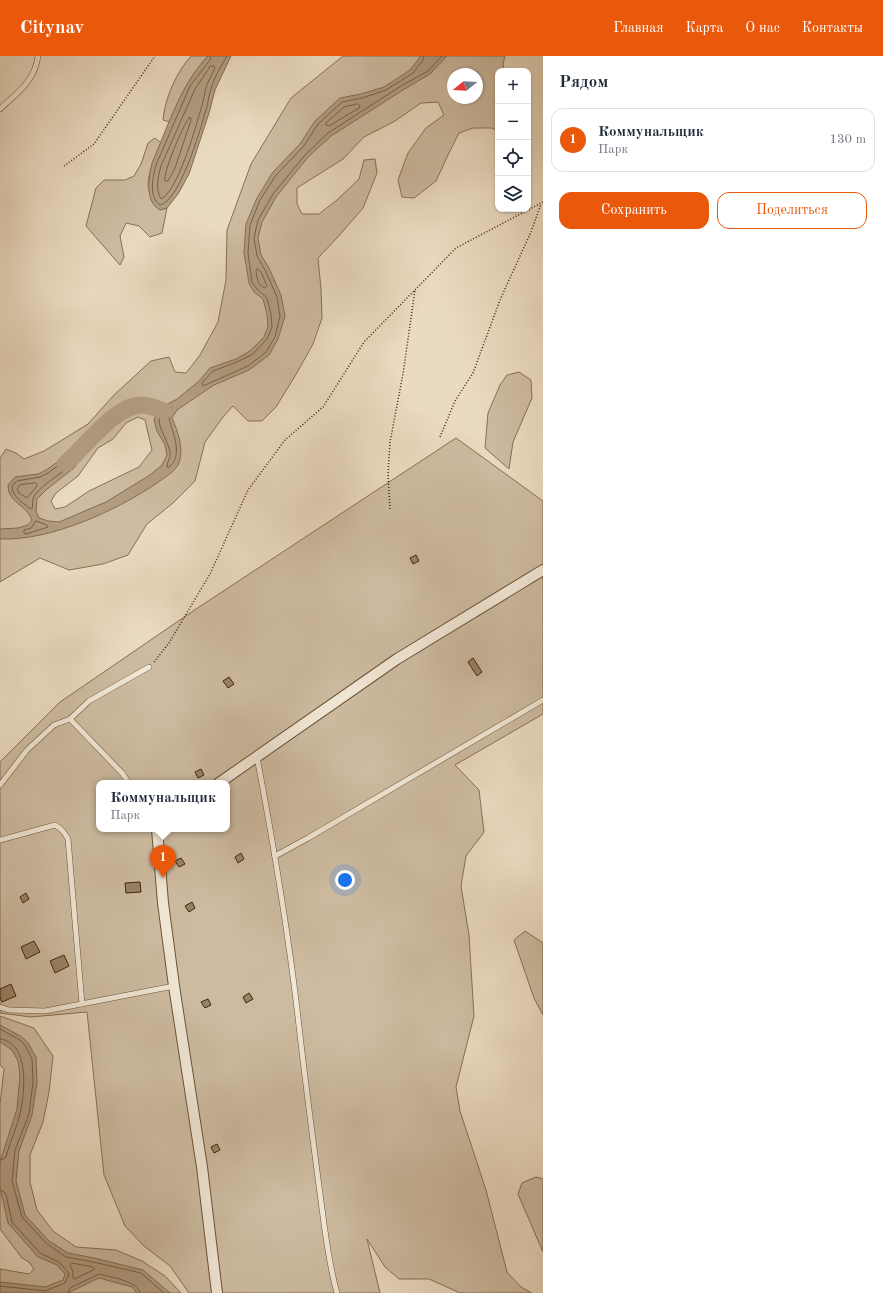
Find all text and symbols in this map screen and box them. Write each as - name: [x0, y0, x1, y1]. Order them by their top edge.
- text: Citynav: [20, 19, 84, 38]
- text: Главная: [613, 21, 663, 35]
- text: Карта: [685, 21, 723, 35]
- text: О нас: [745, 21, 780, 35]
- text: Контакты: [802, 21, 863, 35]
- north arrow: [447, 68, 483, 104]
- map controls: [495, 68, 531, 212]
- button: +: [495, 68, 531, 104]
- text: Рядом: [559, 74, 608, 91]
- button: −: [495, 104, 531, 140]
- text: Коммунальщик: [598, 125, 704, 140]
- text: 1: [569, 133, 577, 146]
- text: 130 m: [829, 133, 866, 146]
- button: locate: [495, 140, 531, 176]
- text: Парк: [598, 143, 628, 156]
- button: layers: [495, 176, 531, 212]
- button: Сохранить: [559, 192, 709, 229]
- button: Поделиться: [717, 192, 867, 229]
- popup: [96, 780, 230, 832]
- text: Коммунальщик: [110, 791, 216, 806]
- text: Парк: [110, 809, 140, 822]
- pin: 1: [150, 845, 176, 878]
- your location: [335, 870, 355, 890]

